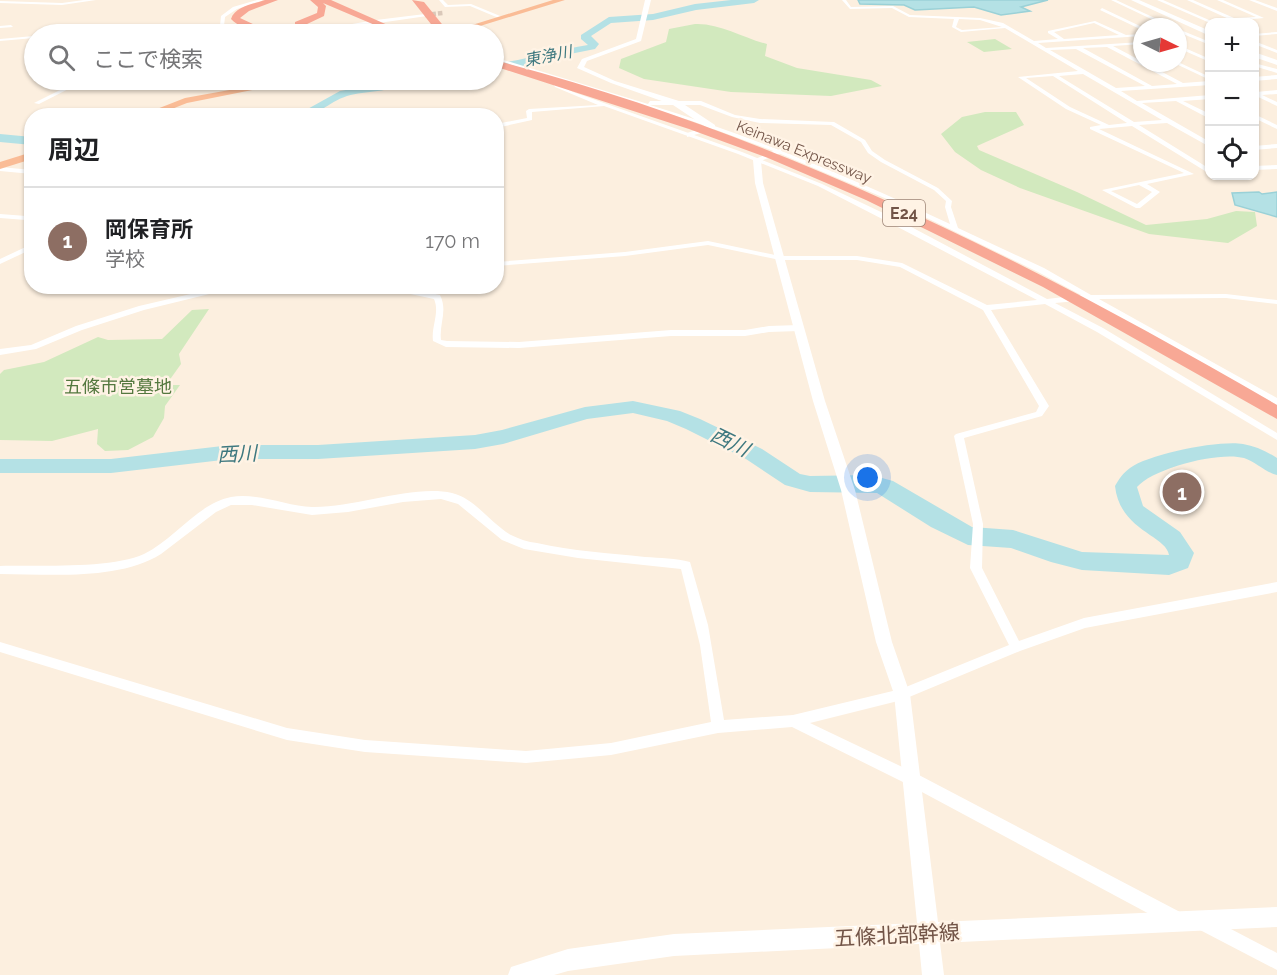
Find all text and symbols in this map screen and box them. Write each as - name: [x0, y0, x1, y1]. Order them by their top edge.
- north arrow: [1133, 18, 1187, 72]
- map controls: [1205, 18, 1259, 180]
- button: +: [1205, 18, 1259, 72]
- search box: [24, 24, 504, 90]
- icon: search: [45, 41, 78, 74]
- water label: 東浄川: [523, 42, 575, 70]
- text: ここで検索: [93, 46, 203, 72]
- button: −: [1205, 72, 1259, 126]
- street label: Keinawa Expressway: [734, 117, 874, 187]
- button: locate: [1205, 126, 1259, 180]
- text: 周辺: [48, 135, 100, 165]
- road number: E24: [883, 200, 925, 226]
- text: 岡保育所: [105, 216, 193, 242]
- text: 1: [63, 229, 72, 253]
- text: 170 m: [425, 229, 480, 253]
- text: 学校: [105, 247, 145, 271]
- park label: 五條市営墓地: [64, 376, 172, 397]
- water label: 西川: [707, 422, 755, 462]
- water label: 西川: [216, 441, 260, 467]
- your location: [853, 463, 882, 492]
- pin: 1: [1162, 470, 1202, 514]
- street label: 五條北部幹線: [833, 919, 961, 951]

